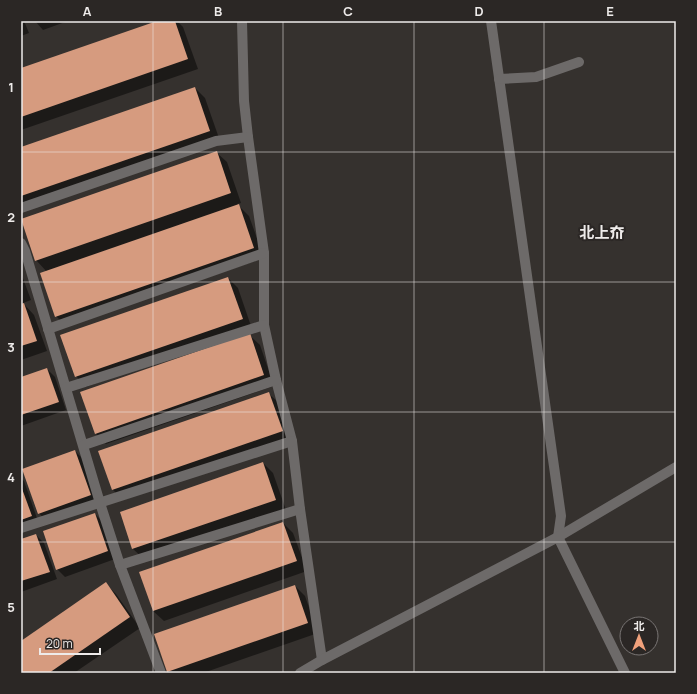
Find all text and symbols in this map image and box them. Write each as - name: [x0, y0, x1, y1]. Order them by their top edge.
- text: A: [83, 2, 92, 20]
- text: B: [214, 2, 222, 20]
- text: C: [343, 2, 353, 20]
- text: D: [474, 2, 484, 20]
- text: E: [606, 2, 614, 20]
- text: 1: [8, 78, 14, 96]
- text: 2: [7, 208, 15, 226]
- district label: 北上夼: [579, 222, 625, 243]
- text: 3: [7, 338, 15, 356]
- text: 4: [7, 468, 15, 486]
- text: 5: [7, 598, 15, 616]
- north arrow: [619, 616, 659, 656]
- text: 北: [634, 618, 645, 633]
- scale bar: [40, 630, 100, 656]
- text: 20 m: [46, 635, 73, 652]

